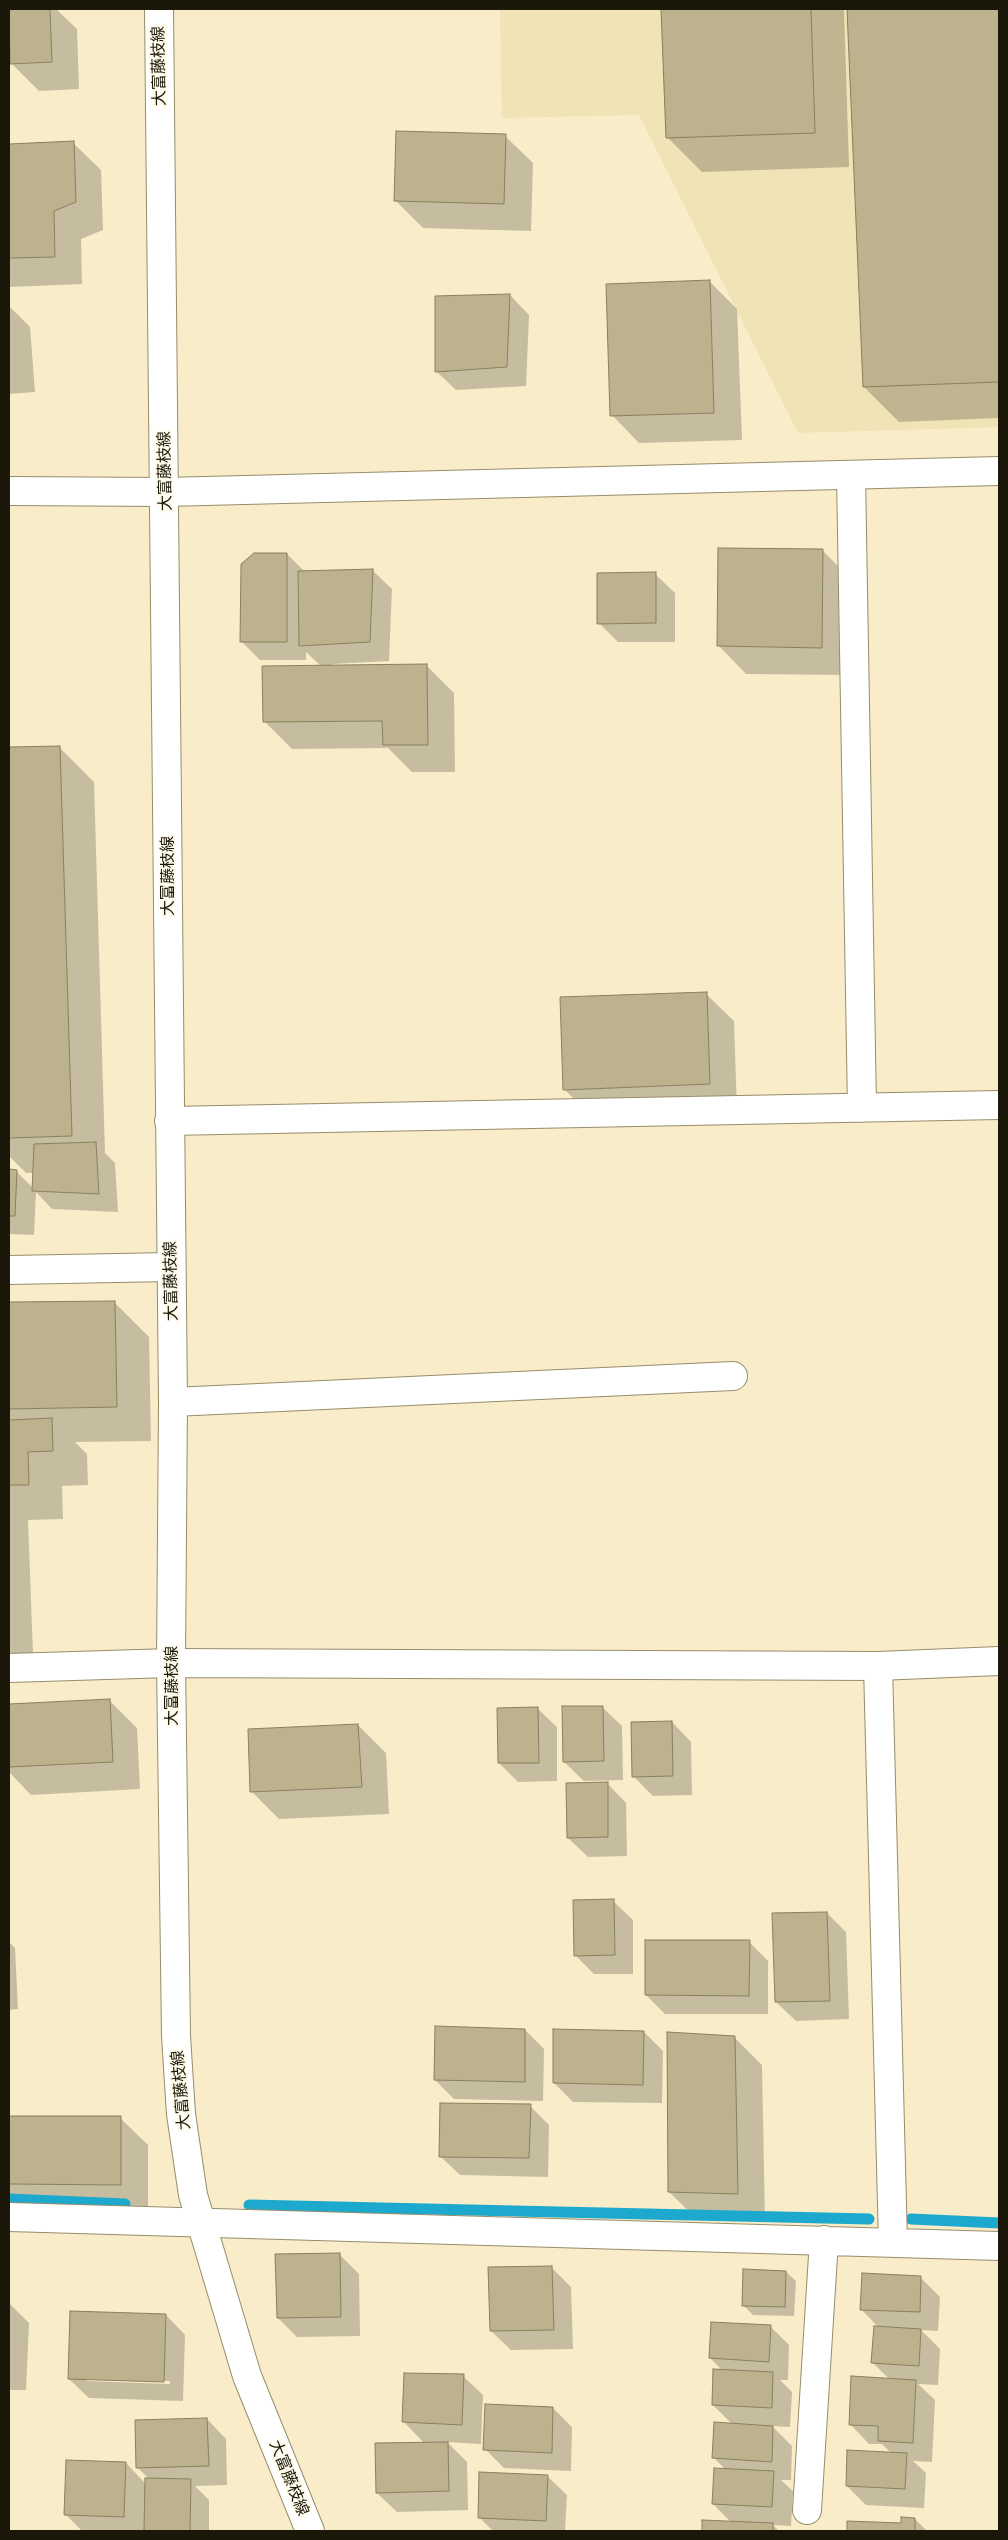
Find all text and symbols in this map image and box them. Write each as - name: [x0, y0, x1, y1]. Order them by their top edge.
- street label: 大富藤枝線: [149, 26, 169, 106]
- street label: 大富藤枝線: [155, 431, 175, 511]
- street label: 大富藤枝線: [158, 836, 178, 916]
- street label: 大富藤枝線: [161, 1241, 181, 1321]
- street label: 大富藤枝線: [162, 1646, 182, 1726]
- street label: 大富藤枝線: [168, 2049, 194, 2131]
- street label: 大富藤枝線: [265, 2437, 313, 2519]

